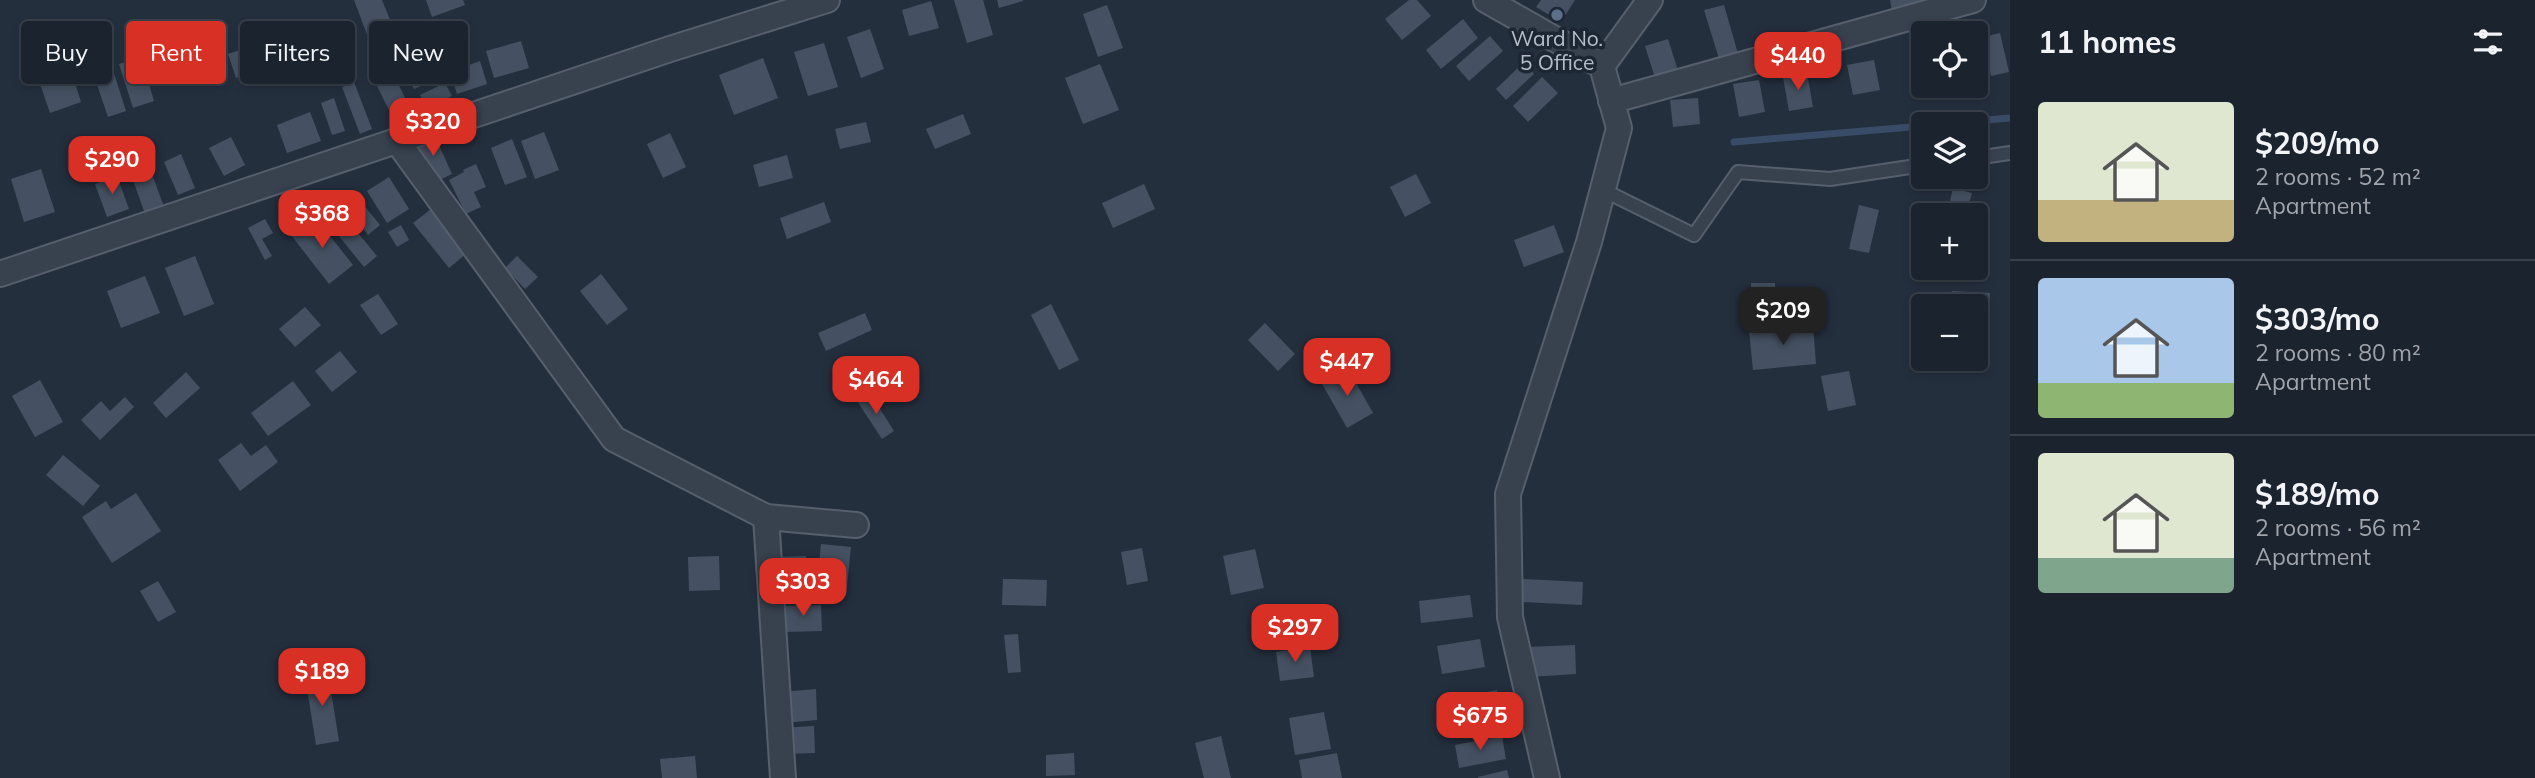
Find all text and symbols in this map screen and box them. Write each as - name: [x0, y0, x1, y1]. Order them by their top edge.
- marker: Ward No. 5 Office: [1549, 7, 1565, 23]
- chip: Buy: [21, 21, 112, 84]
- chip: Rent: [126, 21, 226, 84]
- chip: Filters: [240, 21, 355, 84]
- chip: New: [369, 21, 468, 84]
- map controls: [1911, 21, 1988, 371]
- button: locate: [1911, 21, 1988, 98]
- text: 11 homes: [2038, 23, 2177, 61]
- icon: filters: [2469, 23, 2507, 61]
- place label: Ward No. 5 Office: [1511, 25, 1603, 75]
- pin: $440: [1757, 32, 1839, 92]
- text: $440: [1770, 40, 1826, 69]
- pin: $320: [392, 99, 474, 158]
- text: $320: [405, 106, 461, 135]
- button: layers: [1911, 112, 1988, 189]
- text: $209/mo: [2255, 124, 2379, 162]
- icon: home: [2094, 130, 2178, 214]
- pin: $290: [71, 136, 153, 196]
- text: $290: [84, 144, 140, 173]
- text: 2 rooms · 52 m²: [2255, 162, 2421, 191]
- pin: $368: [281, 190, 363, 250]
- text: Apartment: [2255, 191, 2371, 220]
- text: $368: [294, 198, 350, 227]
- button: +: [1911, 203, 1988, 280]
- pin: $209: [1742, 288, 1824, 347]
- button: −: [1911, 294, 1988, 371]
- text: $209: [1755, 295, 1811, 324]
- text: $303/mo: [2255, 300, 2379, 338]
- icon: home: [2094, 306, 2178, 390]
- pin: $447: [1306, 338, 1388, 398]
- text: 2 rooms · 80 m²: [2255, 338, 2421, 367]
- text: $447: [1319, 346, 1375, 375]
- pin: $464: [835, 356, 917, 416]
- text: $464: [848, 364, 904, 393]
- text: Apartment: [2255, 367, 2371, 396]
- text: $189/mo: [2255, 475, 2379, 513]
- icon: home: [2094, 481, 2178, 565]
- text: 2 rooms · 56 m²: [2255, 513, 2421, 542]
- text: Apartment: [2255, 542, 2371, 571]
- pin: $303: [762, 558, 844, 618]
- text: $303: [775, 566, 831, 595]
- pin: $297: [1254, 604, 1336, 664]
- text: $297: [1267, 612, 1323, 641]
- pin: $189: [281, 648, 363, 708]
- text: $189: [294, 656, 350, 685]
- pin: $675: [1439, 692, 1521, 752]
- text: $675: [1452, 700, 1508, 729]

